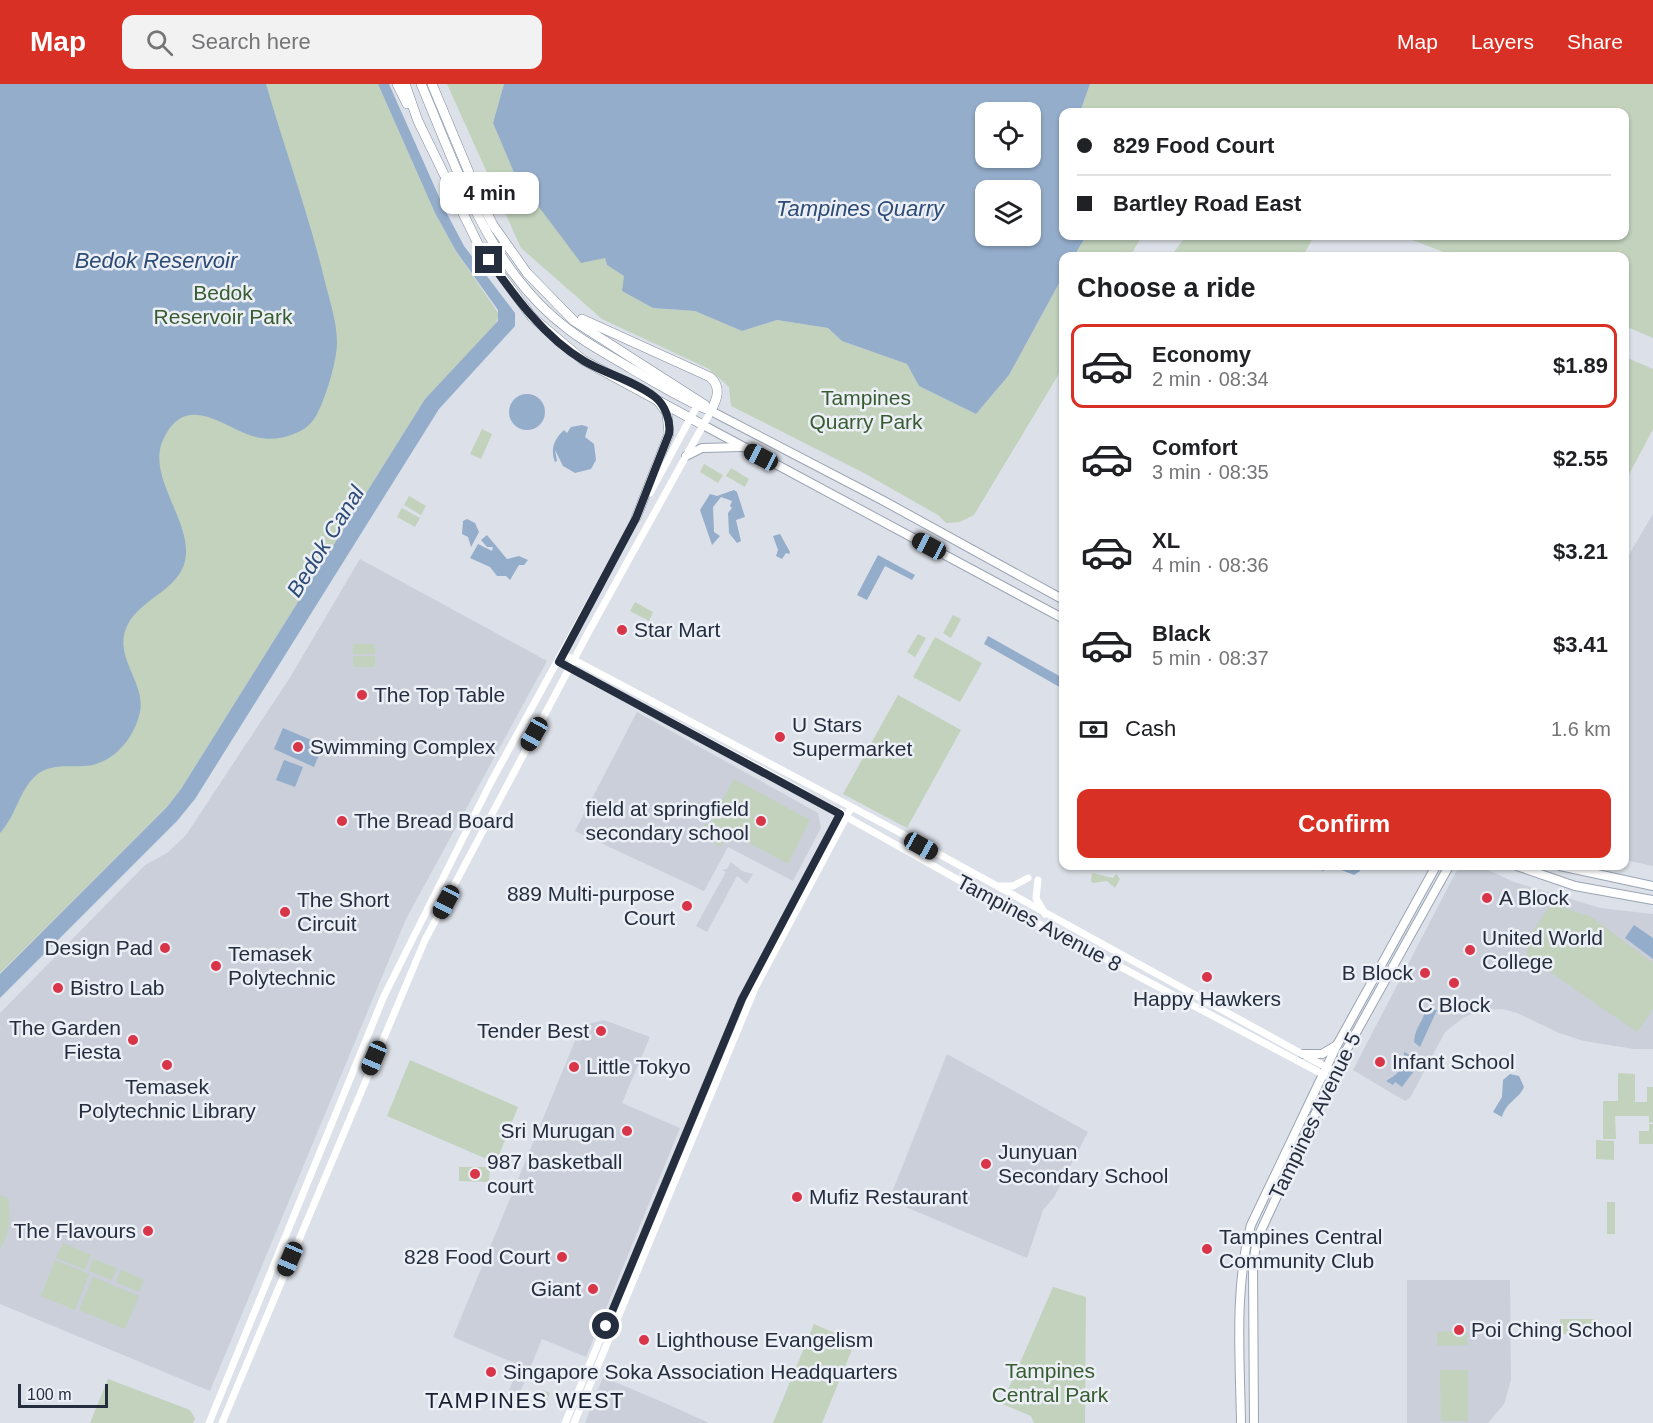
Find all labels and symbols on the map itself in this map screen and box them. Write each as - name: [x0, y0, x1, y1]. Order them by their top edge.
- callout: 4 min: [440, 173, 538, 215]
- water label: Tampines Quarry: [776, 196, 946, 221]
- route end: [475, 246, 502, 273]
- water label: Bedok Reservoir: [75, 248, 239, 273]
- park label: Bedok Reservoir Park: [154, 281, 293, 328]
- park label: Tampines Quarry Park: [809, 386, 923, 433]
- car: [741, 441, 781, 473]
- water label: Bedok Canal: [281, 480, 370, 601]
- car: [909, 530, 949, 562]
- place label: Star Mart: [634, 618, 721, 641]
- marker: Star Mart: [615, 623, 629, 637]
- place label: The Top Table: [374, 683, 505, 706]
- marker: The Top Table: [355, 688, 369, 702]
- place label: U Stars Supermarket: [792, 713, 912, 760]
- car: [517, 714, 551, 754]
- marker: U Stars Supermarket: [773, 730, 787, 744]
- place label: Swimming Complex: [310, 735, 496, 758]
- marker: Swimming Complex: [291, 740, 305, 754]
- place label: field at springfield secondary school: [586, 797, 749, 844]
- place label: The Bread Board: [354, 809, 514, 832]
- marker: The Bread Board: [335, 814, 349, 828]
- marker: field at springfield secondary school: [754, 814, 768, 828]
- car: [901, 829, 941, 863]
- street label: Tampines Avenue 8: [953, 869, 1125, 976]
- car: [430, 882, 462, 922]
- place label: 889 Multi-purpose Court: [507, 882, 675, 929]
- place label: A Block: [1499, 886, 1570, 909]
- place label: The Short Circuit: [297, 888, 389, 935]
- marker: A Block: [1480, 891, 1494, 905]
- marker: 889 Multi-purpose Court: [680, 899, 694, 913]
- marker: The Short Circuit: [278, 905, 292, 919]
- place label: United World College: [1482, 926, 1603, 973]
- place label: Design Pad: [44, 936, 153, 959]
- marker: Design Pad: [158, 941, 172, 955]
- place label: Temasek Polytechnic: [228, 942, 335, 989]
- marker: United World College: [1463, 943, 1477, 957]
- marker: Temasek Polytechnic: [209, 959, 223, 973]
- place label: B Block: [1342, 961, 1413, 984]
- marker: B Block: [1418, 966, 1432, 980]
- marker: Happy Hawkers: [1200, 970, 1214, 984]
- place label: Bistro Lab: [70, 976, 165, 999]
- marker: C Block: [1447, 976, 1461, 990]
- marker: Bistro Lab: [51, 981, 65, 995]
- place label: Happy Hawkers: [1133, 987, 1281, 1010]
- place label: C Block: [1418, 993, 1491, 1016]
- place label: The Garden Fiesta: [9, 1016, 121, 1063]
- place label: Tender Best: [477, 1019, 589, 1042]
- marker: Tender Best: [594, 1024, 608, 1038]
- street label: Tampines Avenue 5: [1264, 1029, 1365, 1203]
- marker: The Garden Fiesta: [126, 1033, 140, 1047]
- car: [359, 1038, 389, 1078]
- place label: Infant School: [1392, 1050, 1515, 1073]
- place label: Little Tokyo: [586, 1055, 691, 1078]
- marker: Infant School: [1373, 1055, 1387, 1069]
- marker: Temasek Polytechnic Library: [160, 1058, 174, 1072]
- marker: Little Tokyo: [567, 1060, 581, 1074]
- place label: Temasek Polytechnic Library: [78, 1075, 256, 1122]
- place label: Sri Murugan: [501, 1119, 615, 1142]
- marker: Sri Murugan: [620, 1124, 634, 1138]
- place label: Junyuan Secondary School: [998, 1140, 1168, 1187]
- place label: 987 basketball court: [487, 1150, 622, 1197]
- marker: Junyuan Secondary School: [979, 1157, 993, 1171]
- marker: 987 basketball court: [468, 1167, 482, 1181]
- place label: Mufiz Restaurant: [809, 1185, 968, 1208]
- marker: Mufiz Restaurant: [790, 1190, 804, 1204]
- place label: The Flavours: [13, 1219, 136, 1242]
- marker: The Flavours: [141, 1224, 155, 1238]
- place label: Tampines Central Community Club: [1219, 1225, 1382, 1272]
- car: [275, 1239, 305, 1279]
- marker: Tampines Central Community Club: [1200, 1242, 1214, 1256]
- place label: 828 Food Court: [404, 1245, 550, 1268]
- marker: 828 Food Court: [555, 1250, 569, 1264]
- place label: Giant: [531, 1277, 581, 1300]
- marker: Giant: [586, 1282, 600, 1296]
- route start: [592, 1312, 619, 1339]
- place label: Poi Ching School: [1471, 1318, 1632, 1341]
- marker: Poi Ching School: [1452, 1323, 1466, 1337]
- place label: Lighthouse Evangelism: [656, 1328, 873, 1351]
- marker: Lighthouse Evangelism: [637, 1333, 651, 1347]
- park label: Tampines Central Park: [992, 1359, 1109, 1406]
- place label: Singapore Soka Association Headquarters: [503, 1360, 898, 1383]
- marker: Singapore Soka Association Headquarters: [484, 1365, 498, 1379]
- scale bar: [18, 1381, 108, 1408]
- district label: TAMPINES WEST: [425, 1388, 625, 1413]

